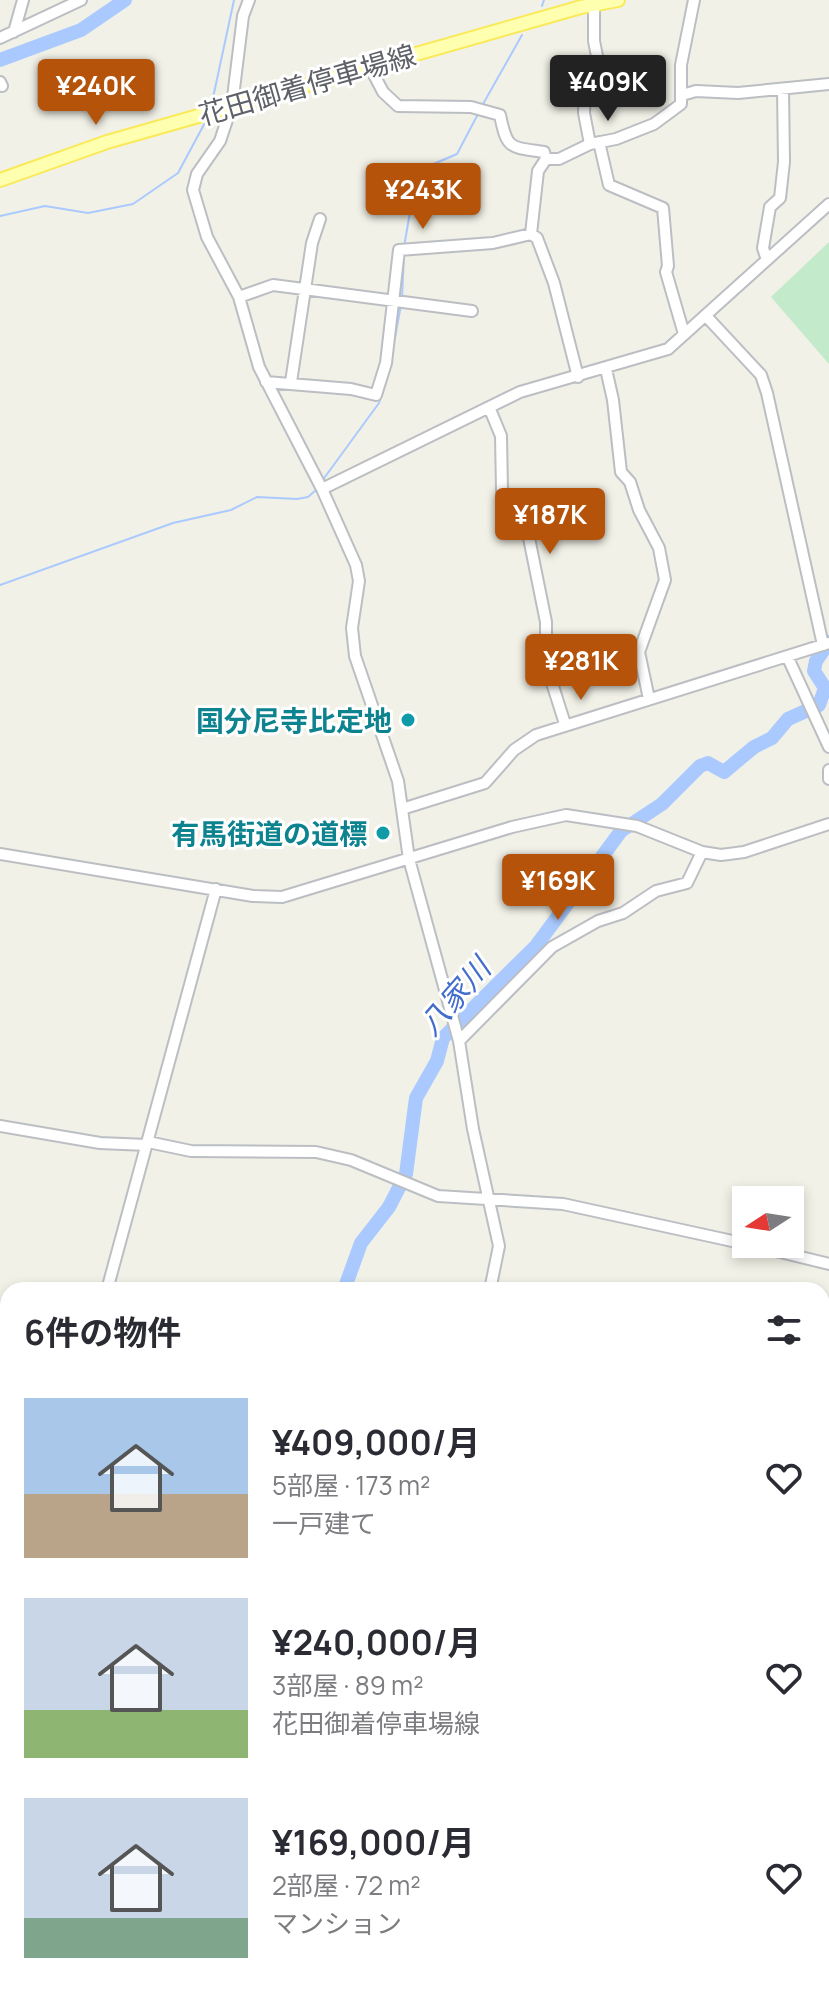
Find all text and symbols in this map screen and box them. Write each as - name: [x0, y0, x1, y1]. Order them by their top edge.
- street label: 花田御着停車場線: [194, 35, 420, 133]
- pin: ¥409K: [552, 55, 664, 123]
- pin: ¥240K: [40, 59, 152, 127]
- text: ¥409K: [568, 63, 648, 99]
- text: ¥240K: [56, 67, 136, 103]
- pin: ¥243K: [367, 163, 479, 231]
- text: ¥243K: [384, 171, 462, 207]
- pin: ¥187K: [494, 488, 606, 556]
- text: ¥187K: [513, 496, 587, 532]
- pin: ¥281K: [525, 634, 637, 702]
- text: ¥281K: [543, 642, 619, 678]
- place label: 国分尼寺比定地: [196, 701, 392, 739]
- marker: 国分尼寺比定地: [399, 711, 417, 729]
- place label: 有馬街道の道標: [171, 814, 367, 852]
- marker: 有馬街道の道標: [374, 824, 392, 842]
- pin: ¥169K: [502, 854, 614, 922]
- text: ¥169K: [520, 862, 596, 898]
- water label: 八家川: [409, 946, 501, 1043]
- north arrow: [732, 1186, 804, 1258]
- map controls: [732, 1186, 804, 1258]
- icon: filters: [762, 1308, 806, 1352]
- text: 6件の物件: [24, 1309, 181, 1355]
- text: ¥409,000/月: [272, 1419, 481, 1465]
- icon: home: [88, 1430, 184, 1526]
- icon: heart: [762, 1456, 806, 1500]
- text: 5部屋 · 173 m²: [272, 1467, 431, 1503]
- text: 一戸建て: [272, 1505, 376, 1541]
- text: ¥240,000/月: [272, 1619, 482, 1665]
- icon: home: [88, 1630, 184, 1726]
- icon: heart: [762, 1656, 806, 1700]
- text: 3部屋 · 89 m²: [272, 1667, 424, 1703]
- text: 花田御着停車場線: [272, 1705, 480, 1741]
- text: ¥169,000/月: [272, 1819, 475, 1865]
- icon: home: [88, 1830, 184, 1926]
- icon: heart: [762, 1856, 806, 1900]
- text: 2部屋 · 72 m²: [272, 1867, 421, 1903]
- text: マンション: [272, 1905, 402, 1941]

